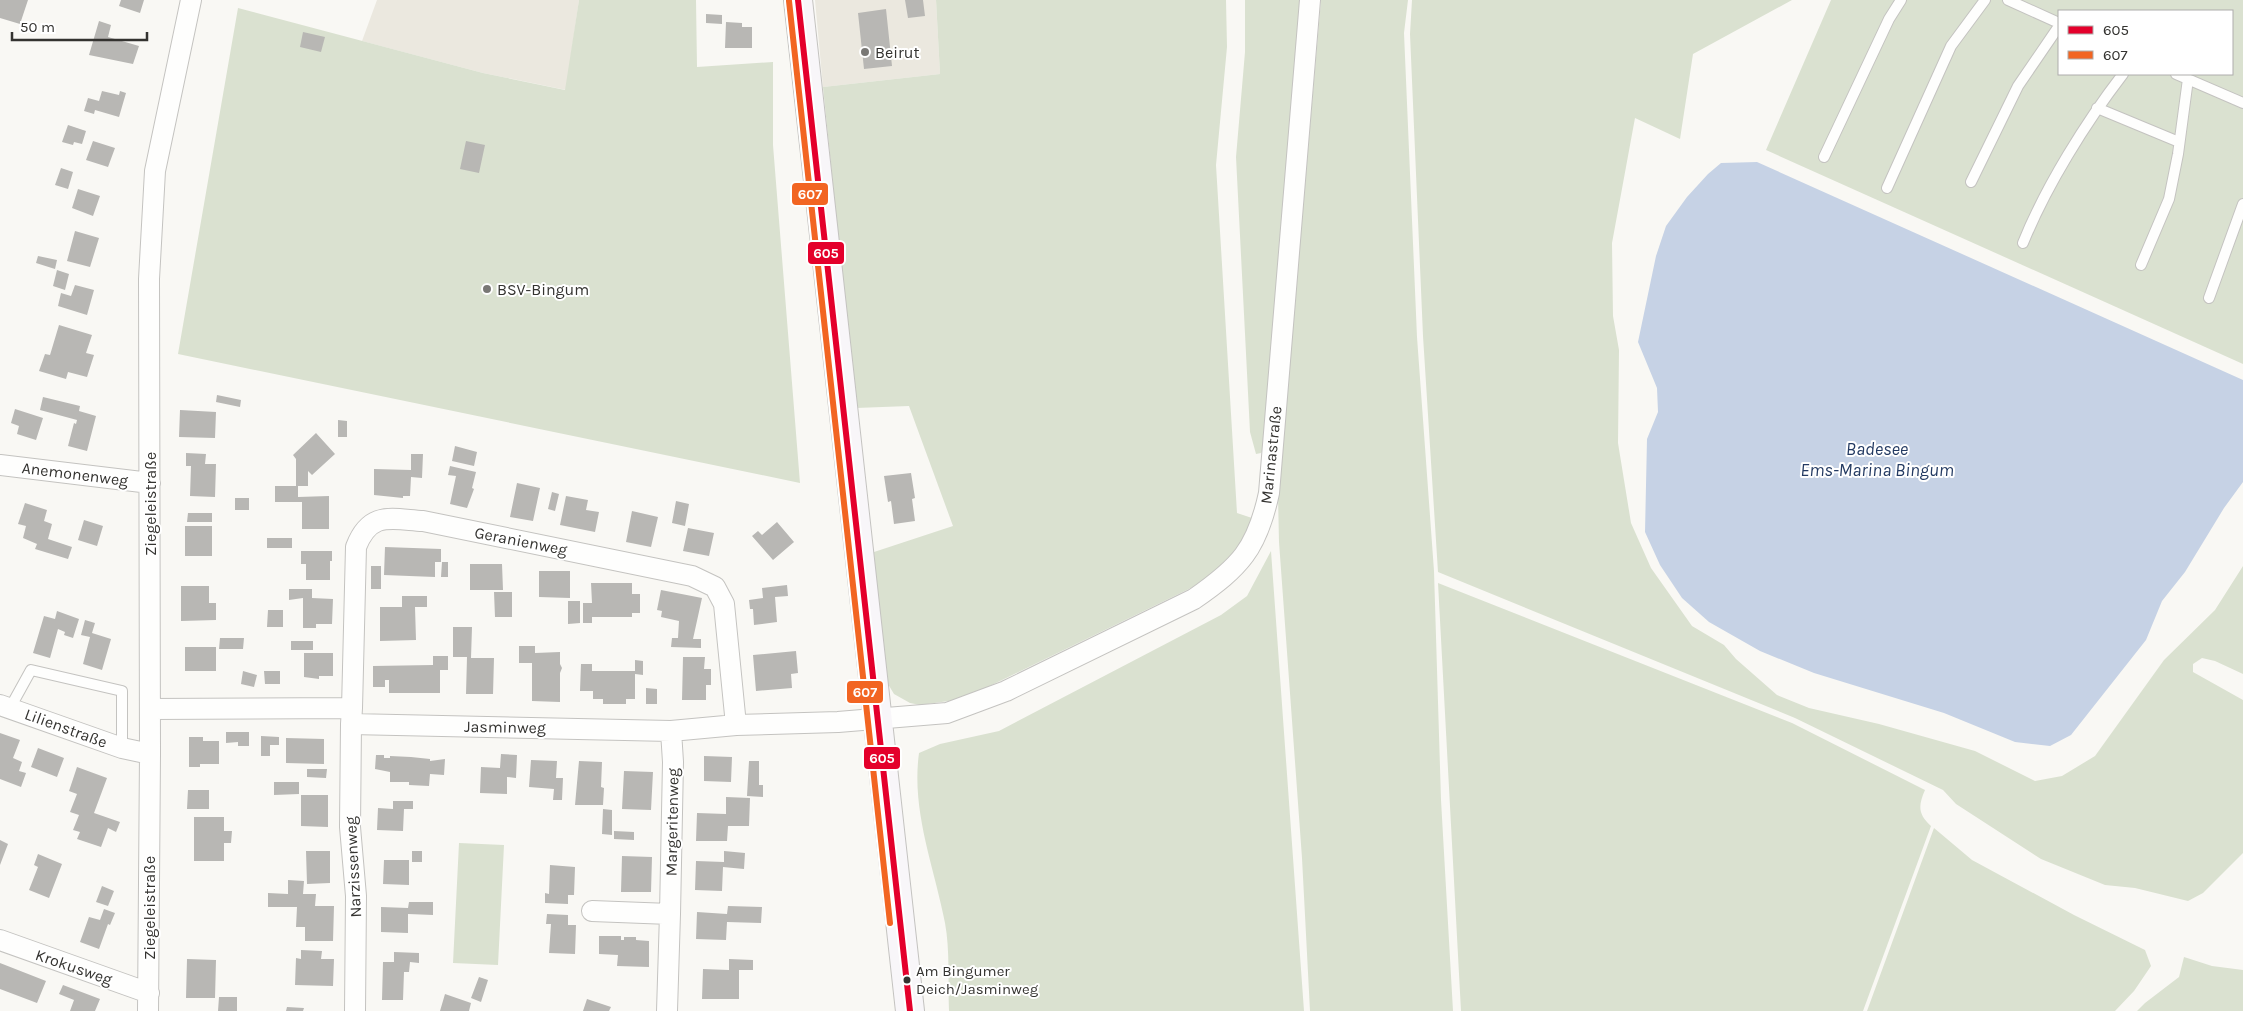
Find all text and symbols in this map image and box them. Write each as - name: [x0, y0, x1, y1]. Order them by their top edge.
- scale bar: [12, 10, 148, 42]
- legend: [2058, 10, 2233, 75]
- text: 50 m: [20, 18, 55, 36]
- text: 605: [2103, 21, 2129, 39]
- place label: Beirut: [875, 43, 919, 62]
- marker: Beirut: [859, 46, 871, 58]
- text: 607: [2103, 46, 2128, 64]
- line badge: 607: [791, 182, 829, 206]
- text: 607: [798, 186, 822, 203]
- line badge: 605: [807, 241, 845, 265]
- text: 605: [813, 245, 839, 262]
- place label: BSV-Bingum: [497, 280, 589, 299]
- marker: BSV-Bingum: [481, 283, 493, 295]
- street label: Marinastraße: [1256, 405, 1286, 505]
- water label: Badesee Ems-Marina Bingum: [1800, 438, 1954, 481]
- street label: Ziegeleistraße: [141, 452, 160, 556]
- street label: Anemonenweg: [21, 458, 129, 490]
- street label: Geranienweg: [473, 523, 569, 559]
- line badge: 607: [846, 680, 884, 704]
- text: 607: [853, 684, 877, 701]
- street label: Lilienstraße: [22, 704, 110, 752]
- street label: Jasminweg: [464, 717, 546, 737]
- line badge: 605: [863, 746, 901, 770]
- text: 605: [869, 750, 895, 767]
- street label: Margeritenweg: [662, 768, 682, 876]
- street label: Narzissenweg: [341, 816, 365, 918]
- street label: Ziegeleistraße: [140, 856, 159, 960]
- street label: Krokusweg: [33, 945, 115, 989]
- place label: Am Bingumer Deich/Jasminweg: [916, 962, 1039, 998]
- marker: Am Bingumer Deich/Jasminweg: [902, 975, 912, 985]

